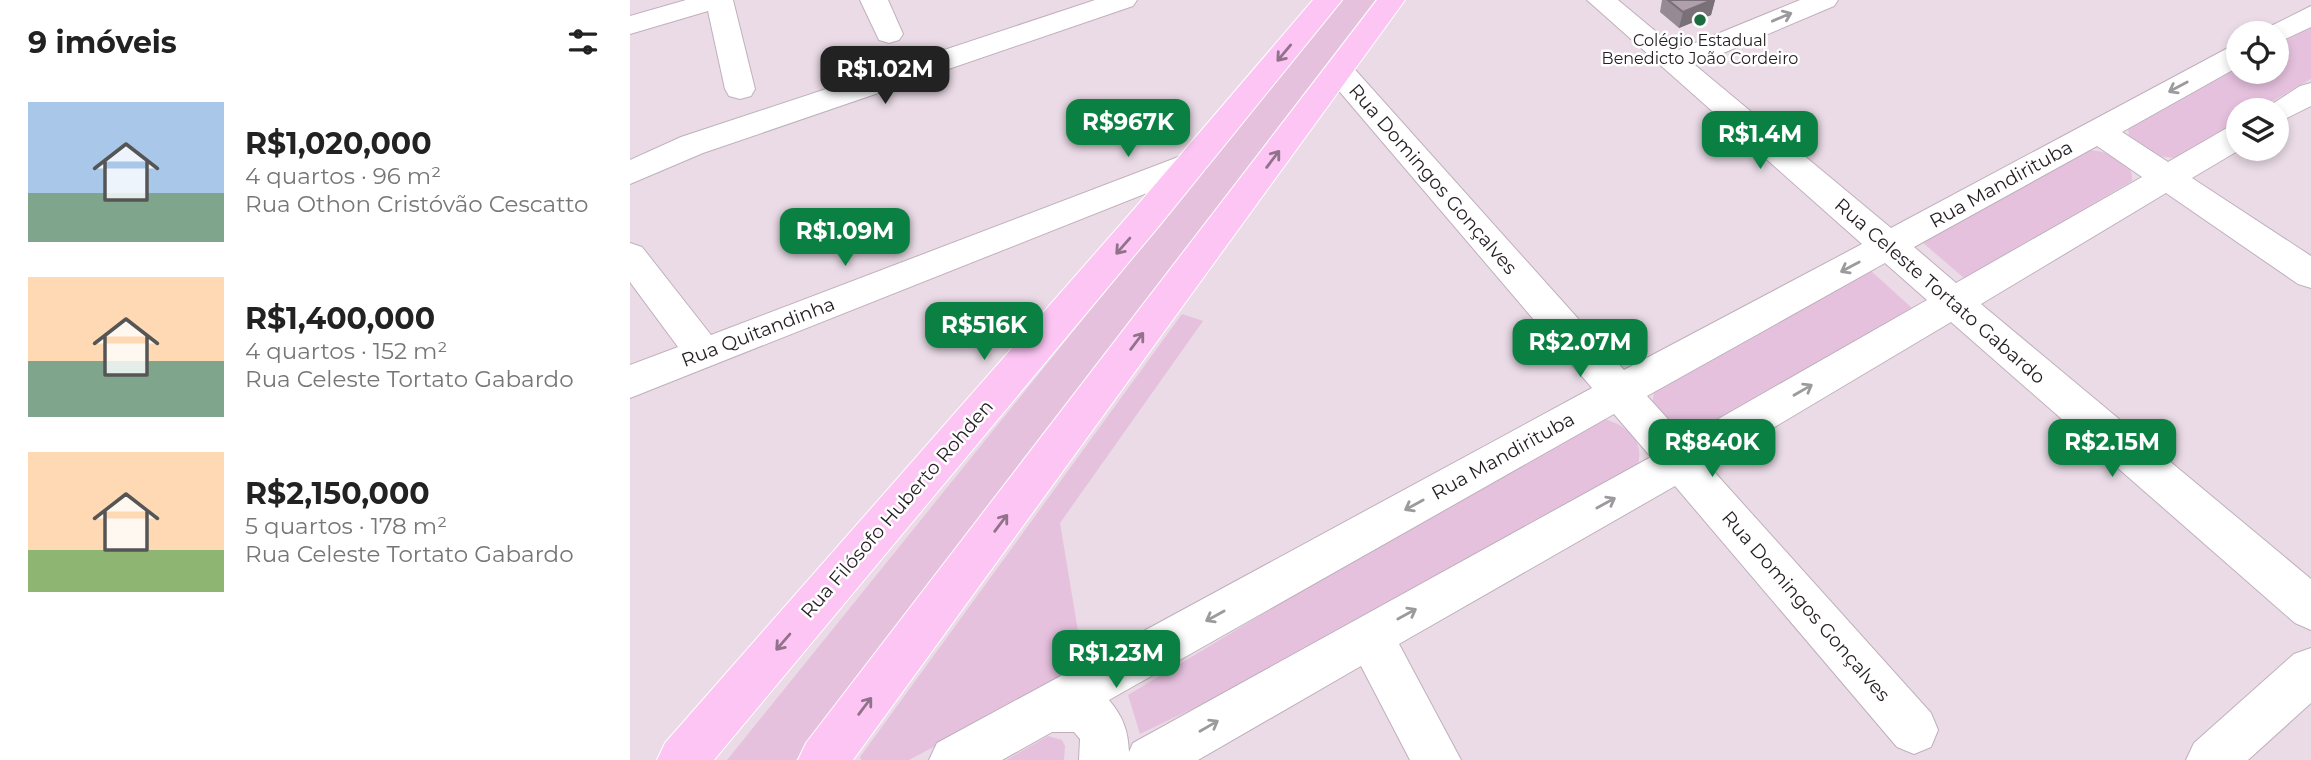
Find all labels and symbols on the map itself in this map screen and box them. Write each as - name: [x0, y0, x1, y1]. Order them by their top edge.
- one-way arrow: [1771, 10, 1793, 23]
- marker: Colégio Estadual Benedicto João Cordeiro: [1692, 12, 1708, 28]
- place label: Colégio Estadual Benedicto João Cordeiro: [1602, 31, 1798, 68]
- one-way arrow: [1276, 43, 1292, 61]
- pin: R$1.02M: [820, 46, 950, 106]
- street label: Rua Domingos Gonçalves: [1344, 79, 1522, 279]
- one-way arrow: [2168, 81, 2189, 94]
- pin: R$967K: [1071, 100, 1185, 159]
- pin: R$1.4M: [1703, 111, 1817, 171]
- street label: Rua Mandirituba: [1926, 135, 2076, 233]
- one-way arrow: [1265, 150, 1280, 169]
- street label: Rua Celeste Tortato Gabardo: [1830, 193, 2050, 389]
- pin: R$1.09M: [780, 208, 910, 268]
- one-way arrow: [1115, 237, 1131, 255]
- one-way arrow: [1840, 260, 1860, 274]
- street label: Rua Quitandinha: [678, 292, 838, 372]
- pin: R$516K: [927, 302, 1041, 362]
- pin: R$2.07M: [1515, 320, 1645, 379]
- one-way arrow: [1129, 332, 1144, 351]
- one-way arrow: [1793, 383, 1813, 397]
- street label: Rua Filósofo Huberto Rohden: [796, 395, 998, 623]
- street label: Rua Mandirituba: [1428, 407, 1578, 505]
- pin: R$840K: [1655, 420, 1769, 479]
- pin: R$2.15M: [2047, 420, 2177, 479]
- one-way arrow: [1595, 496, 1616, 509]
- one-way arrow: [1404, 499, 1424, 513]
- street label: Rua Domingos Gonçalves: [1717, 506, 1895, 706]
- one-way arrow: [993, 514, 1008, 533]
- one-way arrow: [1396, 607, 1417, 620]
- one-way arrow: [1205, 609, 1225, 623]
- pin: R$1.23M: [1051, 630, 1181, 690]
- one-way arrow: [775, 633, 791, 651]
- one-way arrow: [857, 697, 872, 715]
- one-way arrow: [1199, 719, 1219, 733]

